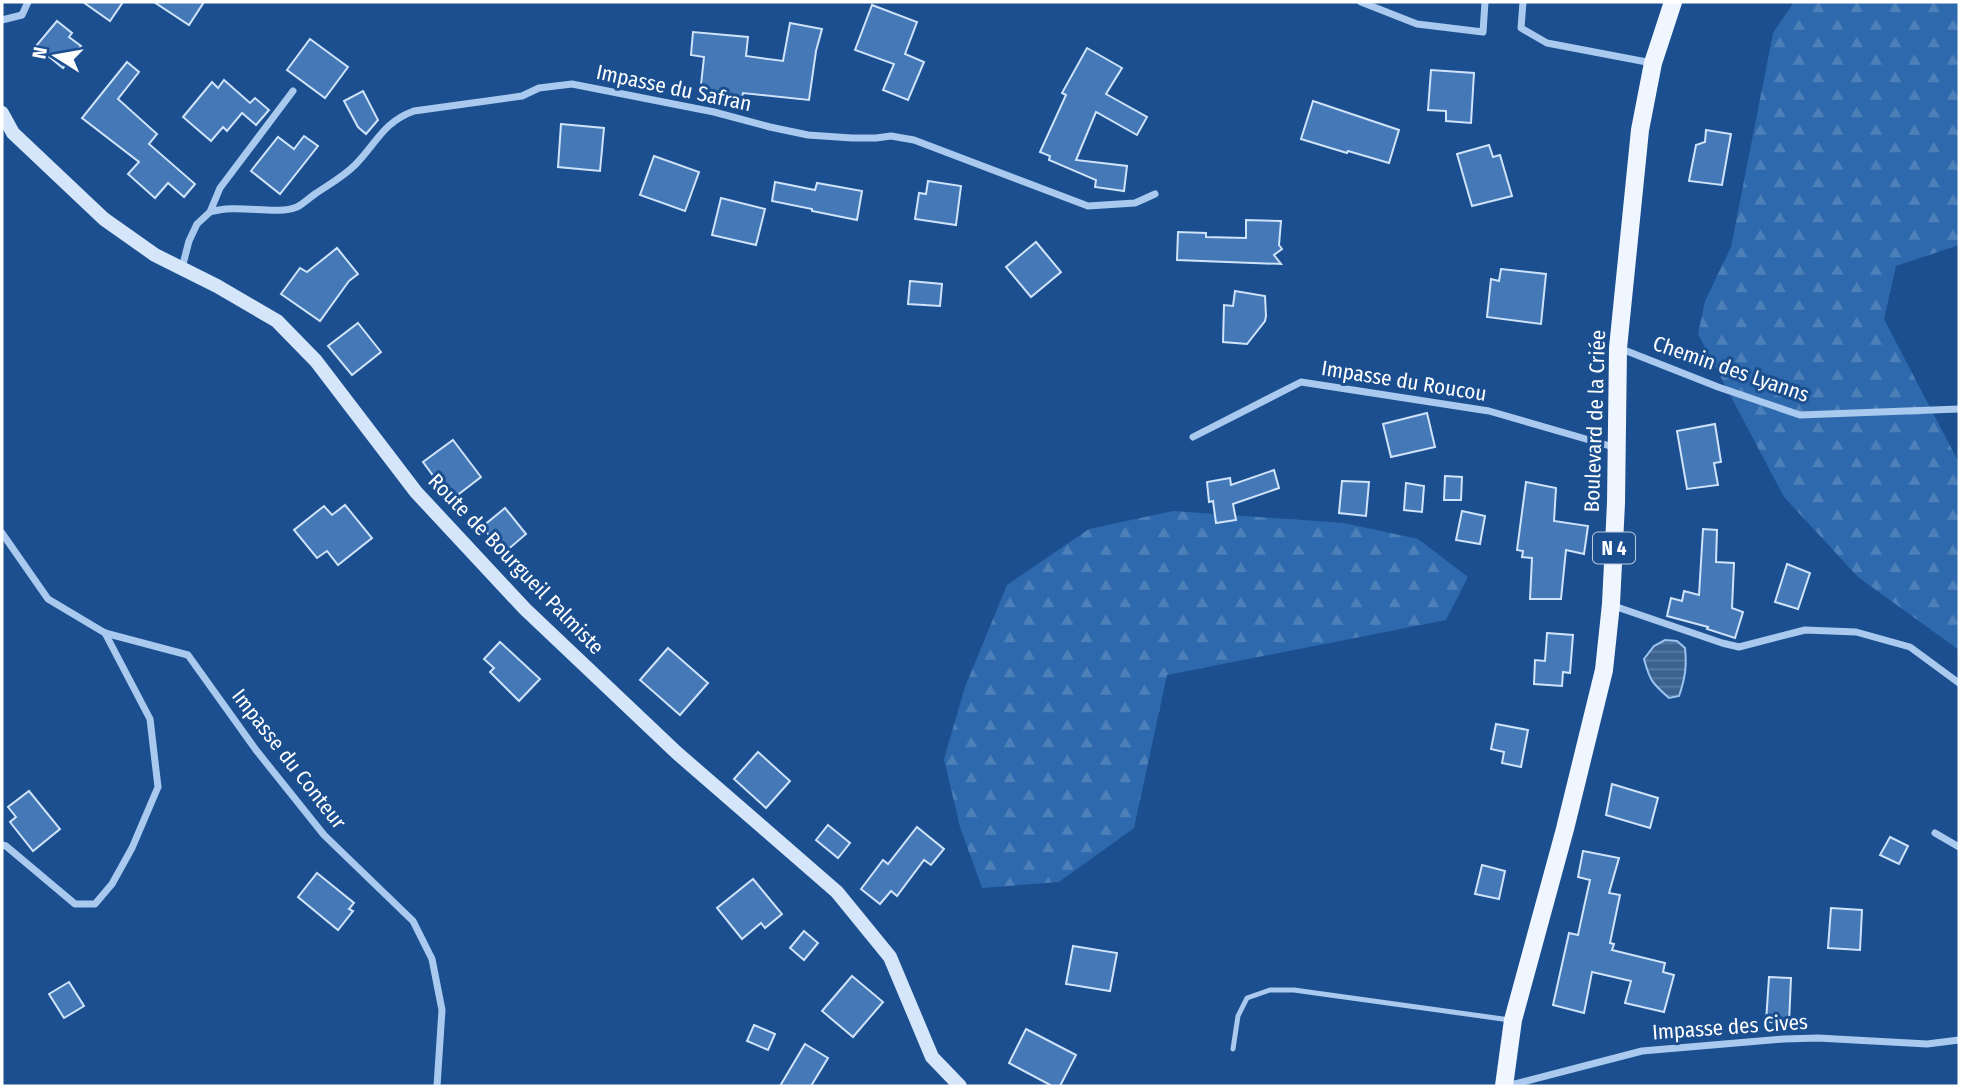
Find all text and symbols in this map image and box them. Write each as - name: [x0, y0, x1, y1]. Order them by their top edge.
- north arrow: [21, 21, 91, 91]
- text: N: [27, 45, 52, 61]
- street label: Impasse du Safran: [594, 59, 754, 117]
- street label: Boulevard de la Criée: [1579, 329, 1611, 513]
- street label: Chemin des Lyanns: [1650, 330, 1812, 408]
- street label: Impasse du Roucou: [1320, 355, 1488, 407]
- street label: Route de Bourgueil Palmiste: [423, 468, 609, 660]
- road number: N 4: [1593, 533, 1635, 564]
- street label: Impasse du Conteur: [226, 684, 352, 835]
- street label: Impasse des Cives: [1651, 1009, 1809, 1045]

